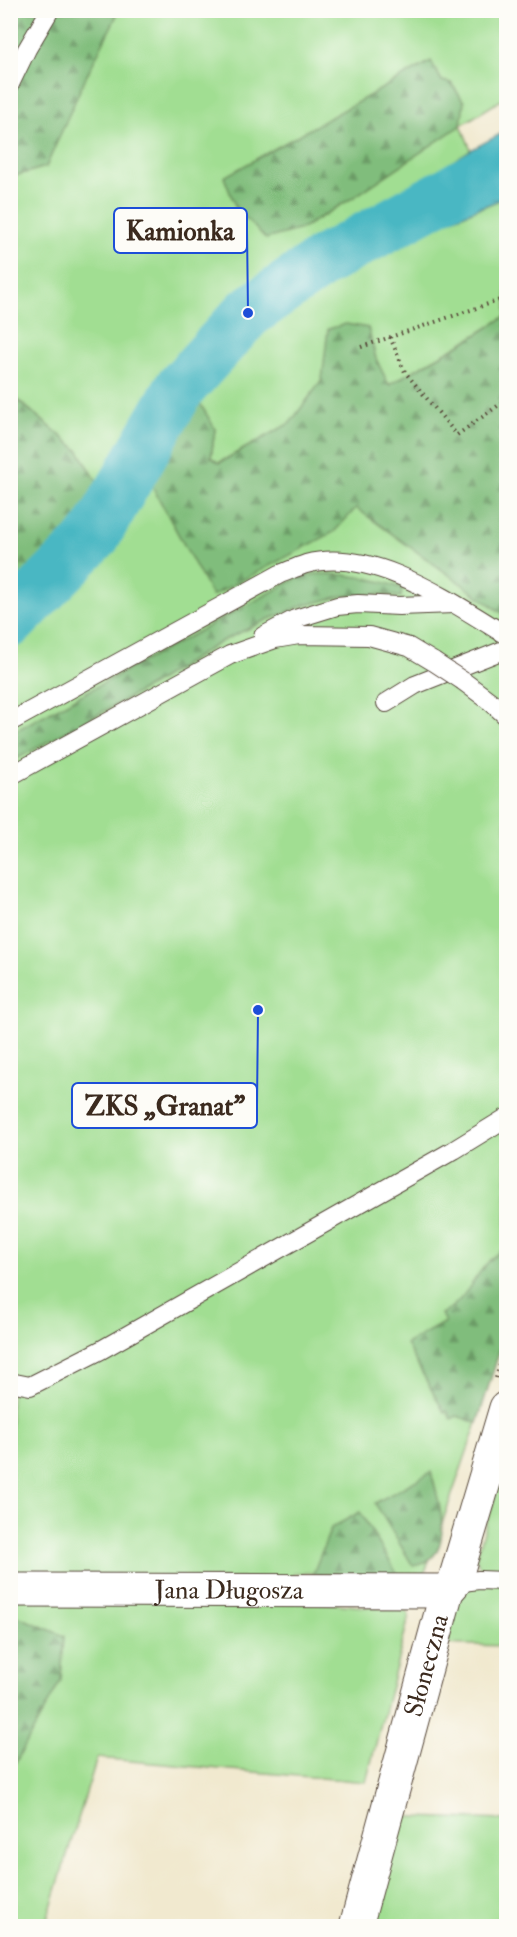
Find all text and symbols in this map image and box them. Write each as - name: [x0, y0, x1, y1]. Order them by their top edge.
- callout: Kamionka: [114, 208, 247, 253]
- text: Kamionka: [126, 215, 235, 248]
- callout: ZKS „Granat”: [72, 1083, 257, 1128]
- text: ZKS „Granat”: [85, 1090, 245, 1123]
- street label: Jana Długosza: [153, 1574, 304, 1607]
- street label: Słoneczna: [398, 1610, 456, 1720]

